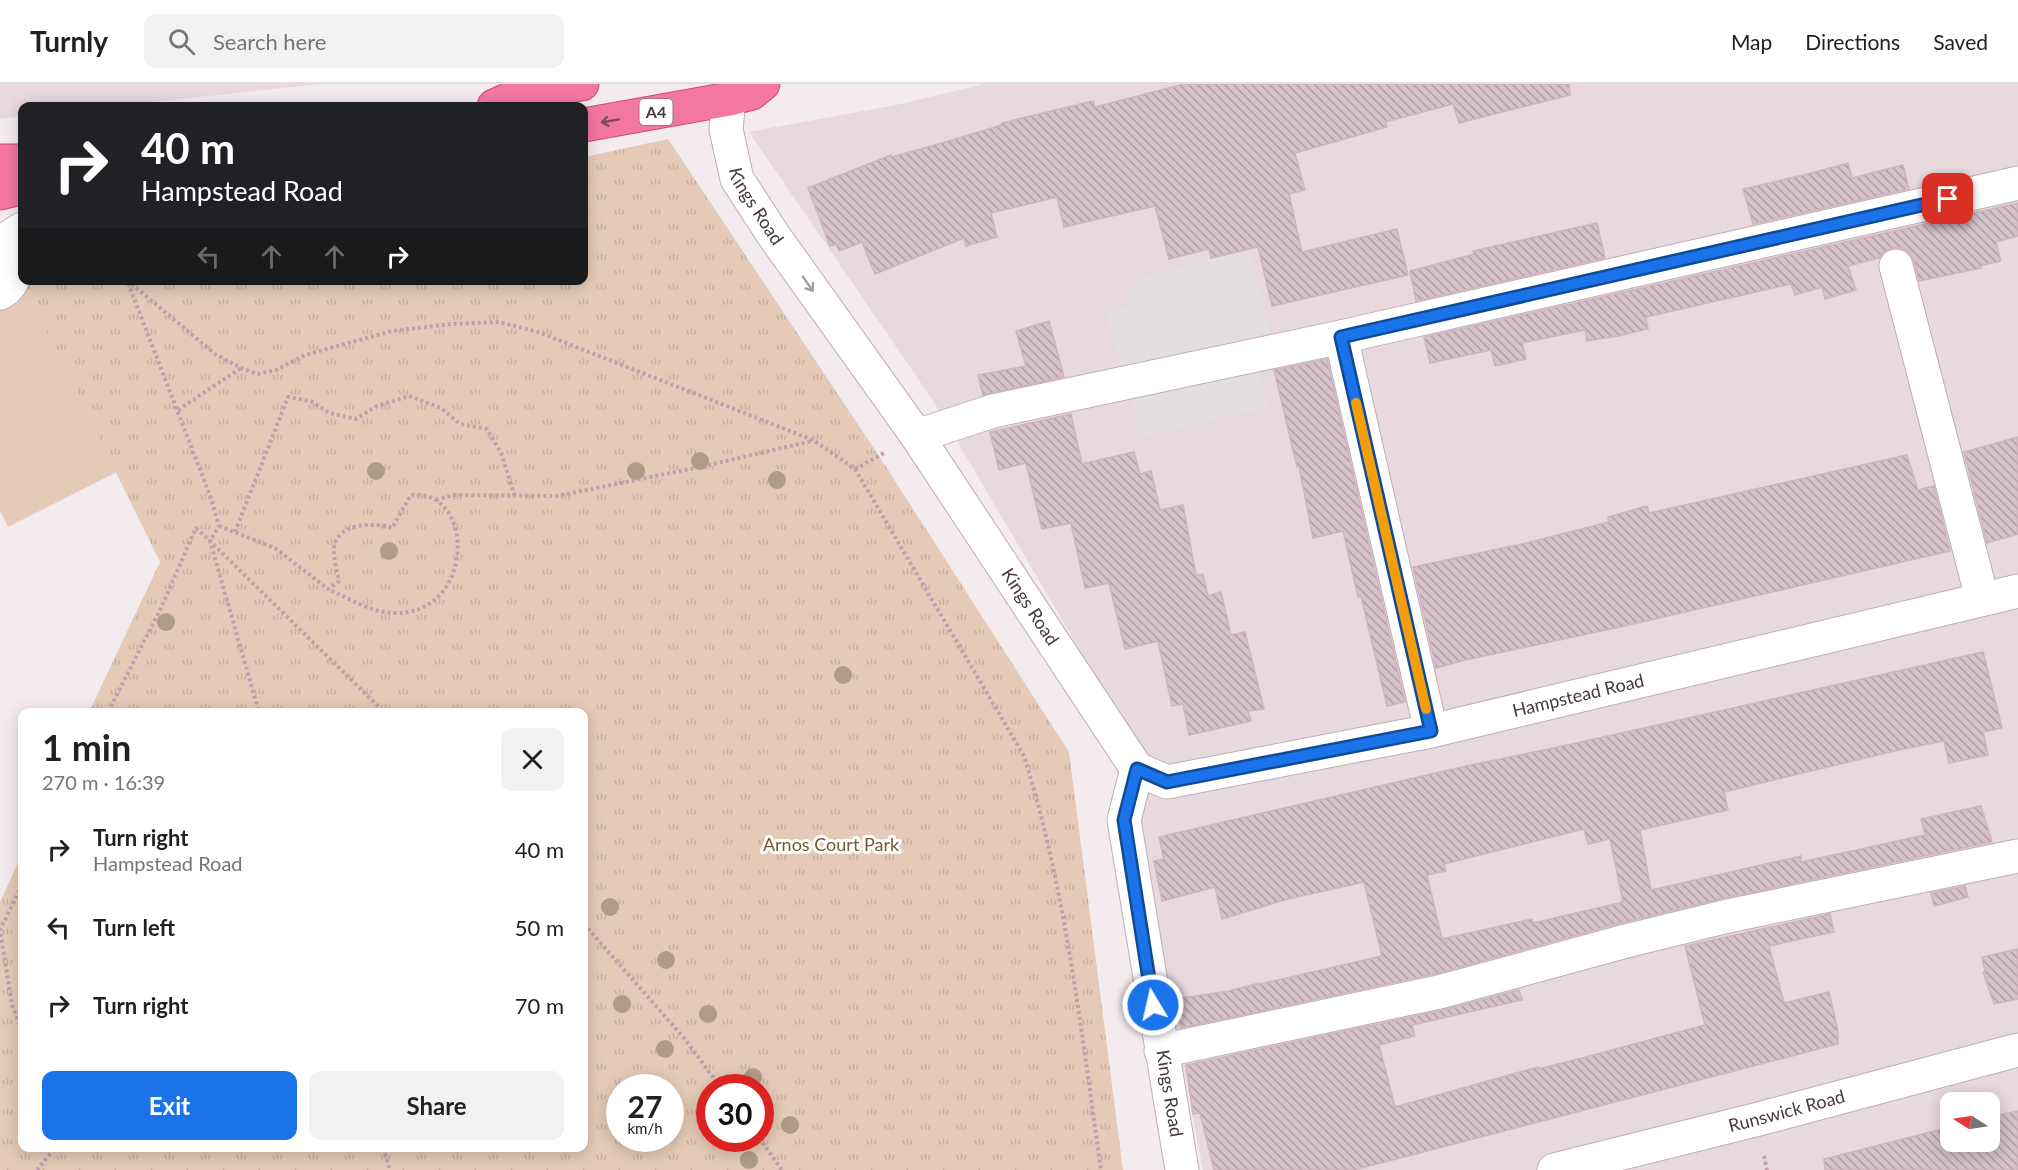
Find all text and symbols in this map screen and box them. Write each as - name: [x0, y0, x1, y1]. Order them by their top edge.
- search box: [144, 14, 564, 68]
- text: Turnly: [30, 24, 108, 58]
- icon: search: [165, 25, 198, 58]
- text: Search here: [213, 28, 326, 55]
- text: Map: [1731, 29, 1772, 54]
- text: Directions: [1805, 29, 1900, 54]
- text: Saved: [1933, 29, 1988, 54]
- road number: A4: [640, 99, 672, 125]
- one-way arrow: [600, 115, 620, 126]
- text: 40 m: [141, 123, 235, 173]
- icon: right: [42, 126, 120, 204]
- street label: Kings Road: [725, 165, 789, 249]
- pin: [1922, 173, 1973, 224]
- text: Hampstead Road: [141, 174, 343, 207]
- icon: arrive: [1931, 182, 1964, 215]
- icon: left: [192, 240, 225, 273]
- icon: ahead: [255, 240, 288, 273]
- icon: ahead: [318, 240, 351, 273]
- icon: right: [381, 240, 414, 273]
- one-way arrow: [802, 275, 814, 291]
- street label: Kings Road: [997, 564, 1064, 649]
- street label: Hampstead Road: [1510, 669, 1646, 721]
- text: 1 min: [42, 725, 131, 769]
- button: close: [501, 728, 564, 791]
- text: 270 m · 16:39: [42, 770, 165, 794]
- text: Turn right: [93, 824, 188, 851]
- icon: right: [42, 833, 75, 866]
- park label: Arnos Court Park: [763, 833, 900, 855]
- text: 40 m: [515, 836, 564, 863]
- text: Hampstead Road: [93, 851, 243, 875]
- icon: left: [42, 911, 75, 944]
- text: Turn left: [93, 914, 175, 941]
- text: 50 m: [515, 914, 564, 941]
- position arrow: [1121, 973, 1185, 1037]
- icon: right: [42, 989, 75, 1022]
- text: Turn right: [93, 992, 188, 1019]
- text: 70 m: [515, 992, 564, 1019]
- street label: Kings Road: [1152, 1048, 1188, 1138]
- button: Exit: [42, 1071, 297, 1140]
- button: Share: [309, 1071, 564, 1140]
- speed limit sign: 30: [696, 1074, 774, 1152]
- street label: Runswick Road: [1726, 1085, 1847, 1136]
- text: 27: [628, 1088, 662, 1124]
- north arrow: [1940, 1092, 2000, 1152]
- map controls: [1940, 1092, 2000, 1152]
- text: km/h: [627, 1119, 663, 1137]

